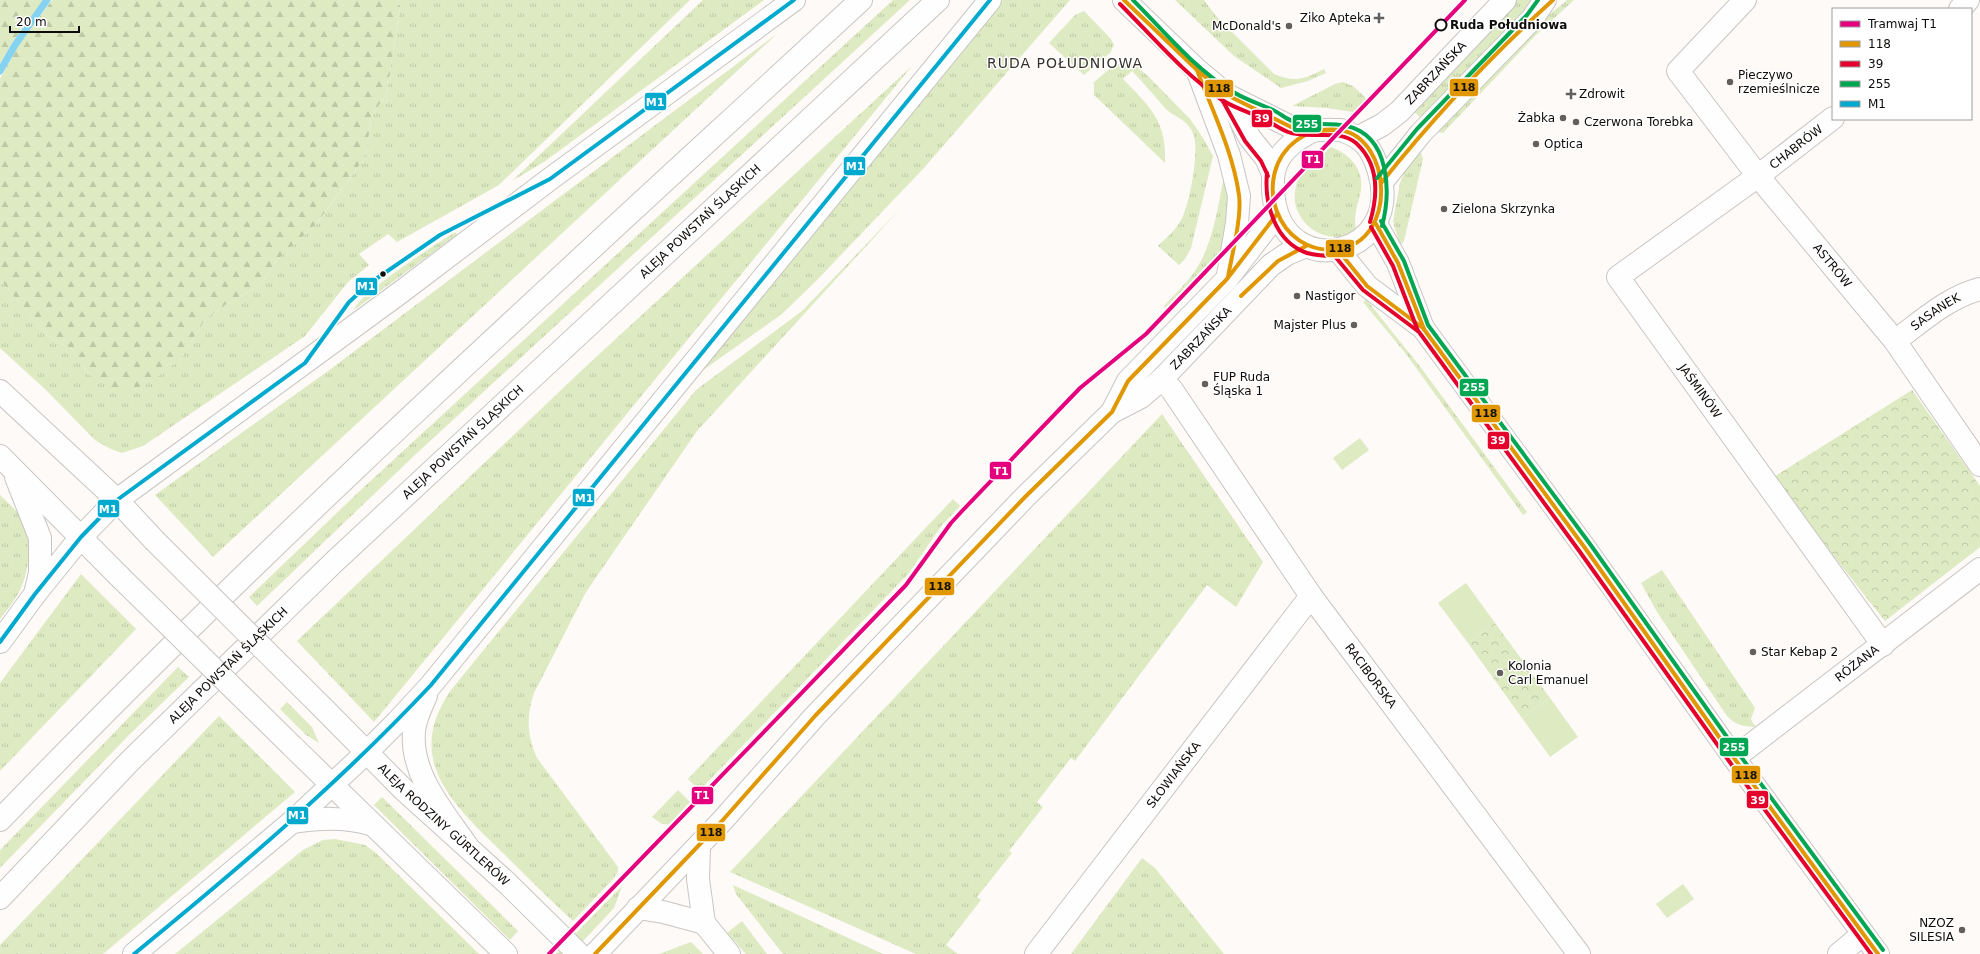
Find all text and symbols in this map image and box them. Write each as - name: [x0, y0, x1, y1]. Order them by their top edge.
- scale bar: [10, 8, 79, 34]
- legend: [1832, 8, 1972, 120]
- place label: Ziko Apteka: [1300, 11, 1371, 25]
- marker: Ziko Apteka: [1374, 13, 1384, 23]
- text: 20 m: [16, 15, 47, 29]
- text: Tramwaj T1: [1867, 17, 1937, 31]
- marker: Ruda Południowa: [1434, 18, 1448, 32]
- place label: Ruda Południowa: [1450, 18, 1567, 32]
- place label: McDonald's: [1212, 19, 1281, 33]
- marker: McDonald's: [1284, 21, 1294, 31]
- text: 118: [1868, 37, 1891, 51]
- street label: ZABRZAŃSKA: [1403, 38, 1470, 108]
- district label: RUDA POŁUDNIOWA: [987, 55, 1143, 71]
- text: 39: [1868, 57, 1883, 71]
- place label: Pieczywo rzemieślnicze: [1738, 68, 1820, 96]
- marker: Pieczywo rzemieślnicze: [1725, 77, 1735, 87]
- text: 255: [1868, 77, 1891, 91]
- line badge: 118: [1449, 78, 1479, 97]
- line badge: 118: [1204, 79, 1234, 98]
- text: 118: [1453, 81, 1475, 94]
- text: 118: [1208, 82, 1230, 95]
- place label: Zdrowit: [1579, 87, 1625, 101]
- marker: Zdrowit: [1566, 89, 1576, 99]
- line badge: M1: [644, 92, 667, 111]
- text: M1: [646, 96, 664, 109]
- text: M1: [1868, 97, 1886, 111]
- line badge: 39: [1251, 109, 1273, 128]
- place label: Żabka: [1518, 110, 1555, 125]
- text: 39: [1254, 112, 1270, 125]
- marker: Żabka: [1558, 113, 1568, 123]
- line badge: 255: [1292, 114, 1322, 133]
- place label: Czerwona Torebka: [1584, 115, 1693, 129]
- marker: Czerwona Torebka: [1571, 117, 1581, 127]
- text: 255: [1296, 118, 1318, 131]
- street label: CHABRÓW: [1766, 121, 1825, 172]
- place label: Optica: [1544, 137, 1583, 151]
- marker: Optica: [1531, 139, 1541, 149]
- line badge: T1: [1301, 150, 1324, 169]
- text: T1: [1305, 153, 1321, 166]
- line badge: M1: [843, 156, 866, 176]
- text: M1: [846, 160, 864, 173]
- street label: ALEJA POWSTAŃ ŚLĄSKICH: [637, 162, 764, 281]
- place label: Zielona Skrzynka: [1452, 202, 1555, 216]
- marker: Zielona Skrzynka: [1439, 204, 1449, 214]
- line badge: 118: [1325, 239, 1355, 258]
- street label: ASTRÓW: [1810, 241, 1855, 290]
- text: 118: [1329, 242, 1351, 255]
- unlabelled marker: [378, 269, 388, 279]
- line badge: M1: [355, 277, 378, 296]
- text: M1: [357, 280, 375, 293]
- place label: Nastigor: [1305, 289, 1356, 303]
- street label: SASANEK: [1908, 290, 1964, 333]
- marker: Nastigor: [1292, 291, 1302, 301]
- street label: ZABRZAŃSKA: [1168, 303, 1235, 373]
- place label: Majster Plus: [1273, 318, 1346, 332]
- marker: Majster Plus: [1349, 320, 1359, 330]
- street label: JAŚMINÓW: [1675, 360, 1724, 421]
- place label: FUP Ruda Śląska 1: [1213, 370, 1270, 398]
- line badge: 255: [1459, 378, 1489, 397]
- marker: FUP Ruda Śląska 1: [1200, 379, 1210, 389]
- text: 255: [1463, 381, 1485, 394]
- street label: ALEJA POWSTAŃ ŚLĄSKICH: [399, 382, 527, 502]
- line badge: 118: [1471, 404, 1501, 423]
- text: 118: [1475, 407, 1497, 420]
- line badge: 39: [1487, 431, 1510, 450]
- text: 39: [1490, 434, 1506, 447]
- line badge: T1: [989, 461, 1012, 480]
- text: T1: [993, 465, 1009, 478]
- line badge: M1: [572, 488, 595, 507]
- text: M1: [575, 492, 593, 505]
- line badge: M1: [97, 499, 120, 518]
- text: M1: [99, 503, 117, 516]
- line badge: 118: [924, 577, 955, 596]
- text: 118: [929, 580, 951, 593]
- street label: ALEJA POWSTAŃ ŚLĄSKICH: [166, 604, 291, 726]
- street label: RACIBORSKA: [1342, 641, 1400, 711]
- street label: RÓŻANA: [1832, 642, 1882, 685]
- place label: Star Kebap 2: [1761, 645, 1838, 659]
- marker: Star Kebap 2: [1748, 647, 1758, 657]
- place label: Kolonia Carl Emanuel: [1508, 659, 1588, 687]
- marker: Kolonia Carl Emanuel: [1495, 668, 1505, 678]
- line badge: 255: [1719, 737, 1749, 757]
- street label: SŁOWIAŃSKA: [1144, 738, 1204, 811]
- text: 255: [1723, 741, 1745, 754]
- street label: ALEJA RODZINY GÜRTLERÓW: [375, 761, 512, 889]
- line badge: 118: [1731, 765, 1761, 784]
- text: 118: [1735, 769, 1757, 782]
- line badge: T1: [691, 786, 714, 805]
- text: T1: [694, 789, 710, 802]
- line badge: 39: [1746, 790, 1769, 809]
- text: 39: [1750, 794, 1766, 807]
- line badge: M1: [286, 806, 309, 825]
- text: M1: [288, 809, 306, 822]
- line badge: 118: [696, 823, 726, 842]
- text: 118: [700, 826, 722, 839]
- place label: NZOZ SILESIA: [1909, 916, 1955, 944]
- marker: NZOZ SILESIA: [1957, 925, 1967, 935]

